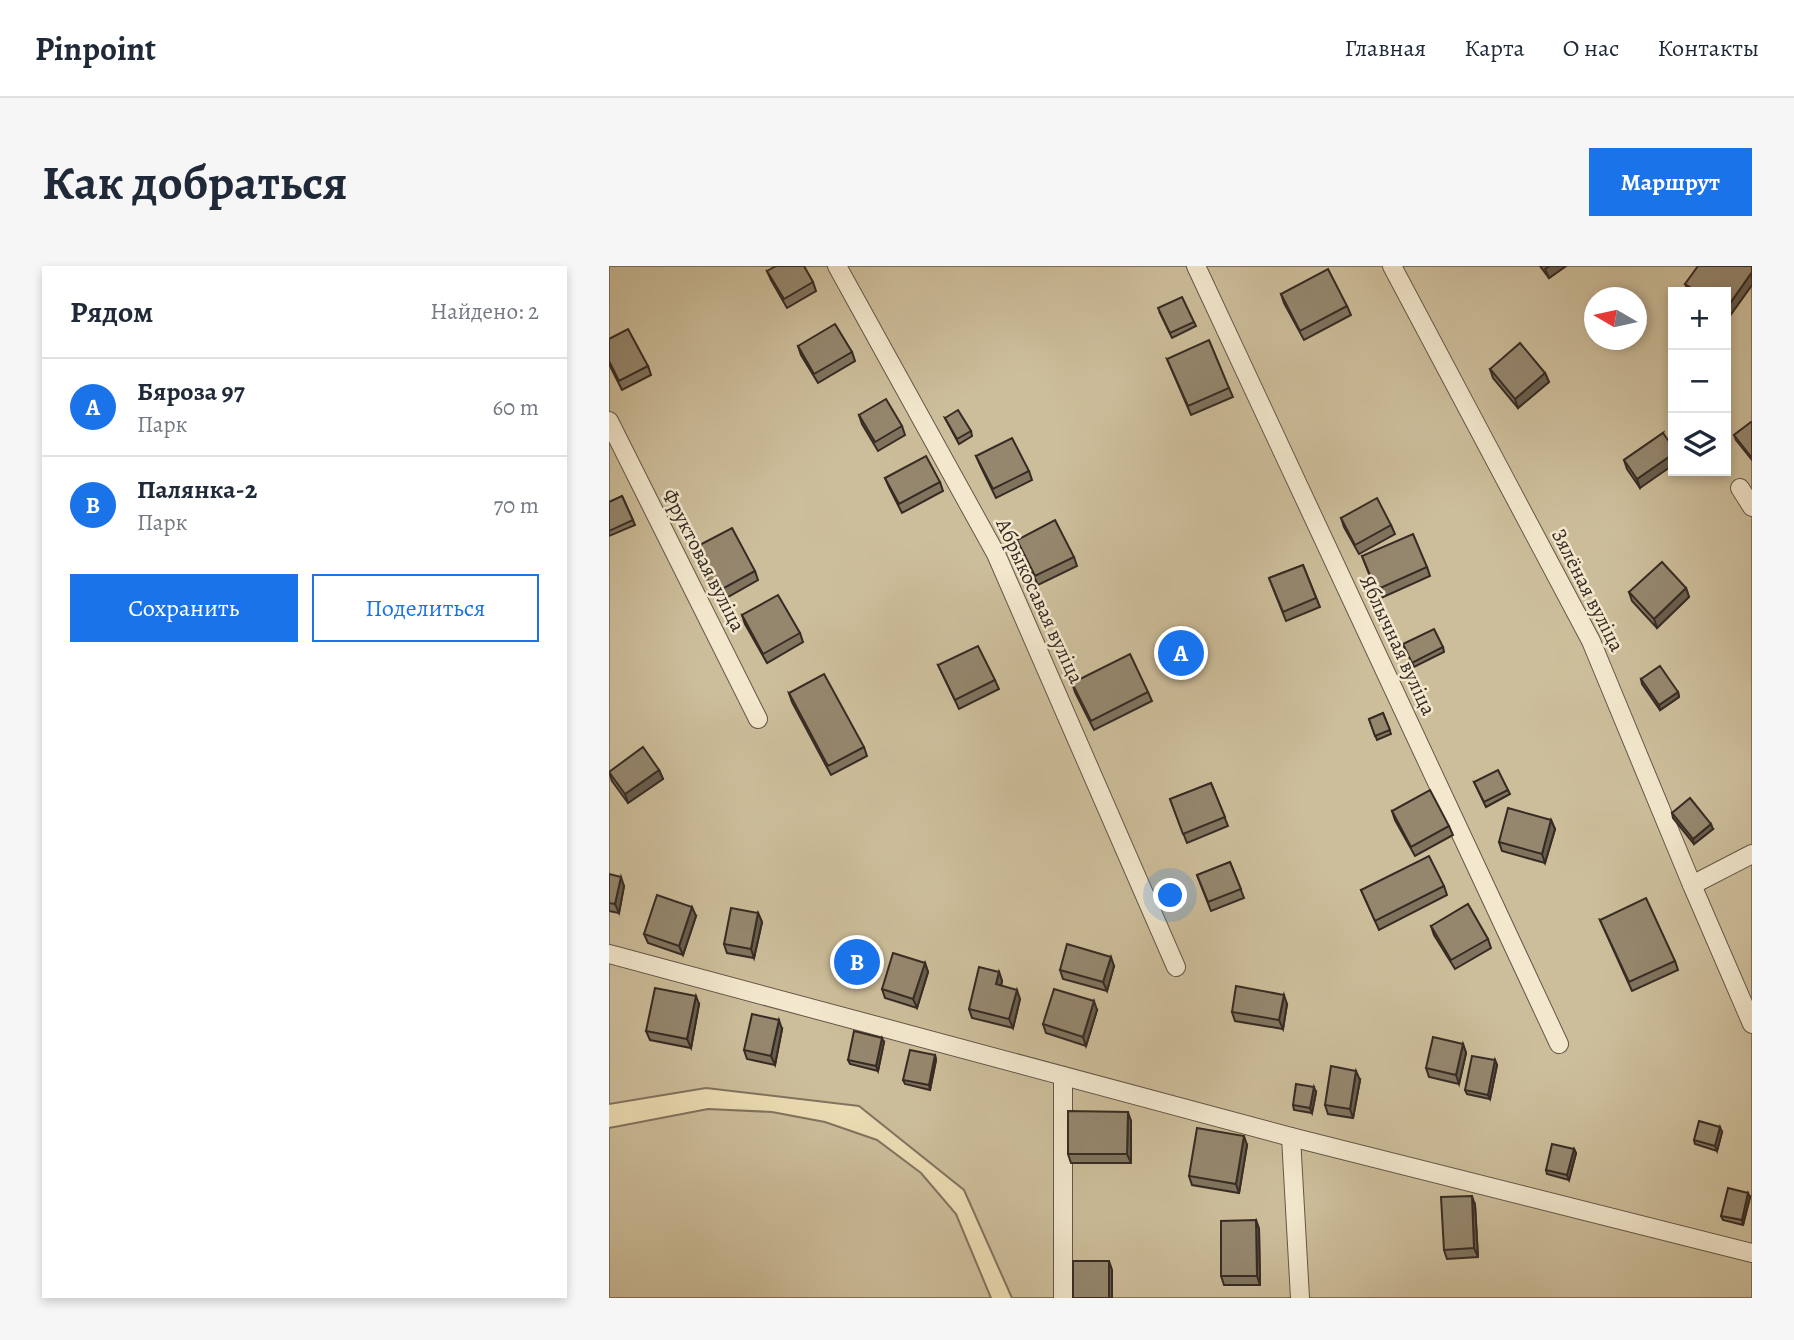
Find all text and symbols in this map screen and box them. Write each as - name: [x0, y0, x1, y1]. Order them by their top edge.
- text: Pinpoint: [35, 26, 156, 71]
- text: Главная: [1345, 32, 1426, 64]
- text: Карта: [1464, 32, 1525, 64]
- text: О нас: [1563, 32, 1619, 64]
- text: Контакты: [1657, 32, 1759, 64]
- button: Маршрут: [1589, 148, 1752, 216]
- text: Как добраться: [42, 149, 348, 216]
- north arrow: [1584, 287, 1647, 350]
- map controls: [1668, 287, 1731, 476]
- button: +: [1668, 287, 1731, 350]
- text: Рядом: [70, 292, 153, 332]
- text: Найдено: 2: [430, 296, 539, 327]
- button: −: [1668, 350, 1731, 413]
- text: Бяроза 97: [137, 374, 245, 409]
- text: A: [86, 392, 100, 423]
- text: 60 m: [492, 392, 539, 423]
- text: Парк: [137, 409, 188, 440]
- button: layers: [1668, 413, 1731, 476]
- text: Палянка-2: [137, 472, 257, 507]
- street label: Фруктовая вуліца: [656, 484, 752, 637]
- text: B: [86, 490, 100, 521]
- text: 70 m: [493, 490, 539, 521]
- text: Парк: [137, 507, 188, 538]
- street label: Абрыкосавая вуліца: [989, 513, 1091, 688]
- street label: Зялёная вуліца: [1545, 524, 1631, 657]
- street label: Яблычная вуліца: [1353, 570, 1443, 720]
- button: Сохранить: [70, 574, 298, 642]
- button: Поделиться: [312, 574, 539, 642]
- pin: A: [1158, 627, 1204, 679]
- your location: [1153, 878, 1187, 912]
- pin: B: [834, 936, 880, 988]

